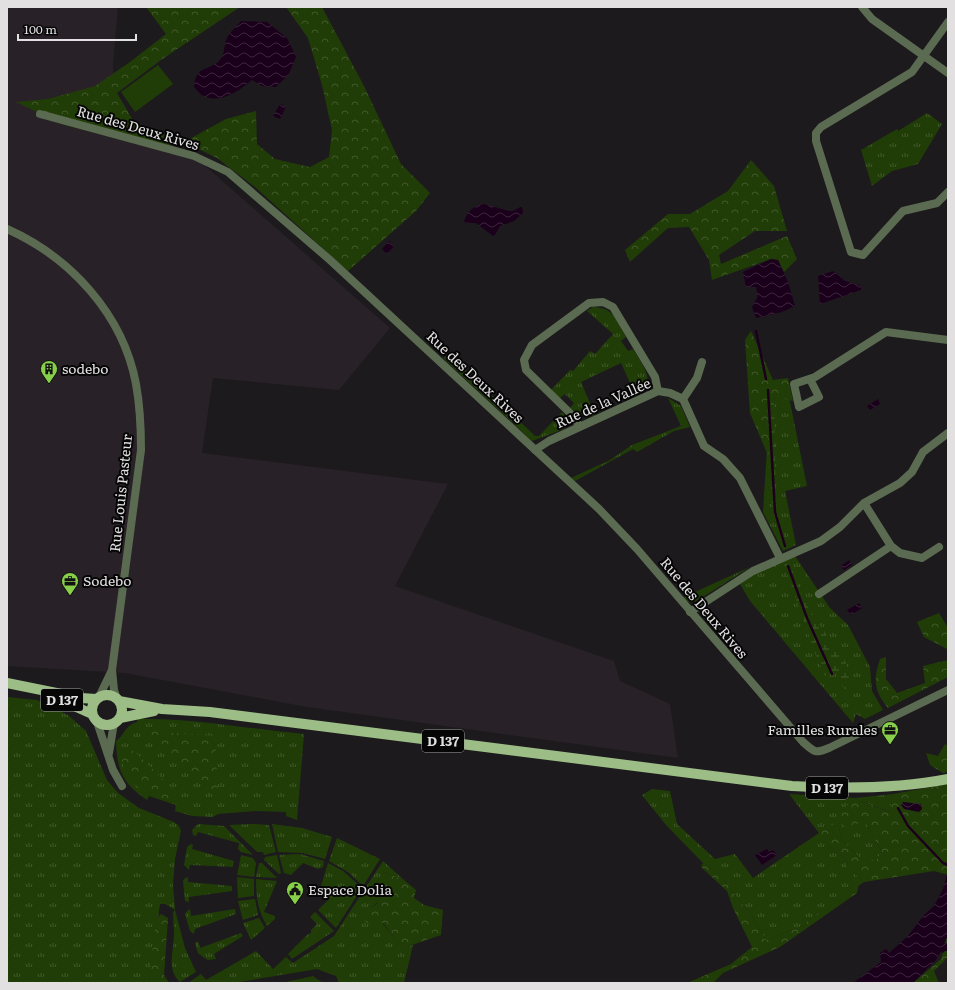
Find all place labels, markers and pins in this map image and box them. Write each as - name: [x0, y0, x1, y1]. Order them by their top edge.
- place label: sodebo: [62, 358, 109, 378]
- building icon: sodebo: [39, 359, 59, 384]
- place label: Sodebo: [83, 570, 132, 590]
- office icon: Sodebo: [60, 571, 80, 596]
- place label: Familles Rurales: [767, 719, 877, 739]
- office icon: Familles Rurales: [880, 720, 900, 745]
- place label: Espace Dolia: [308, 879, 392, 899]
- public building icon: Espace Dolia: [285, 880, 305, 905]

